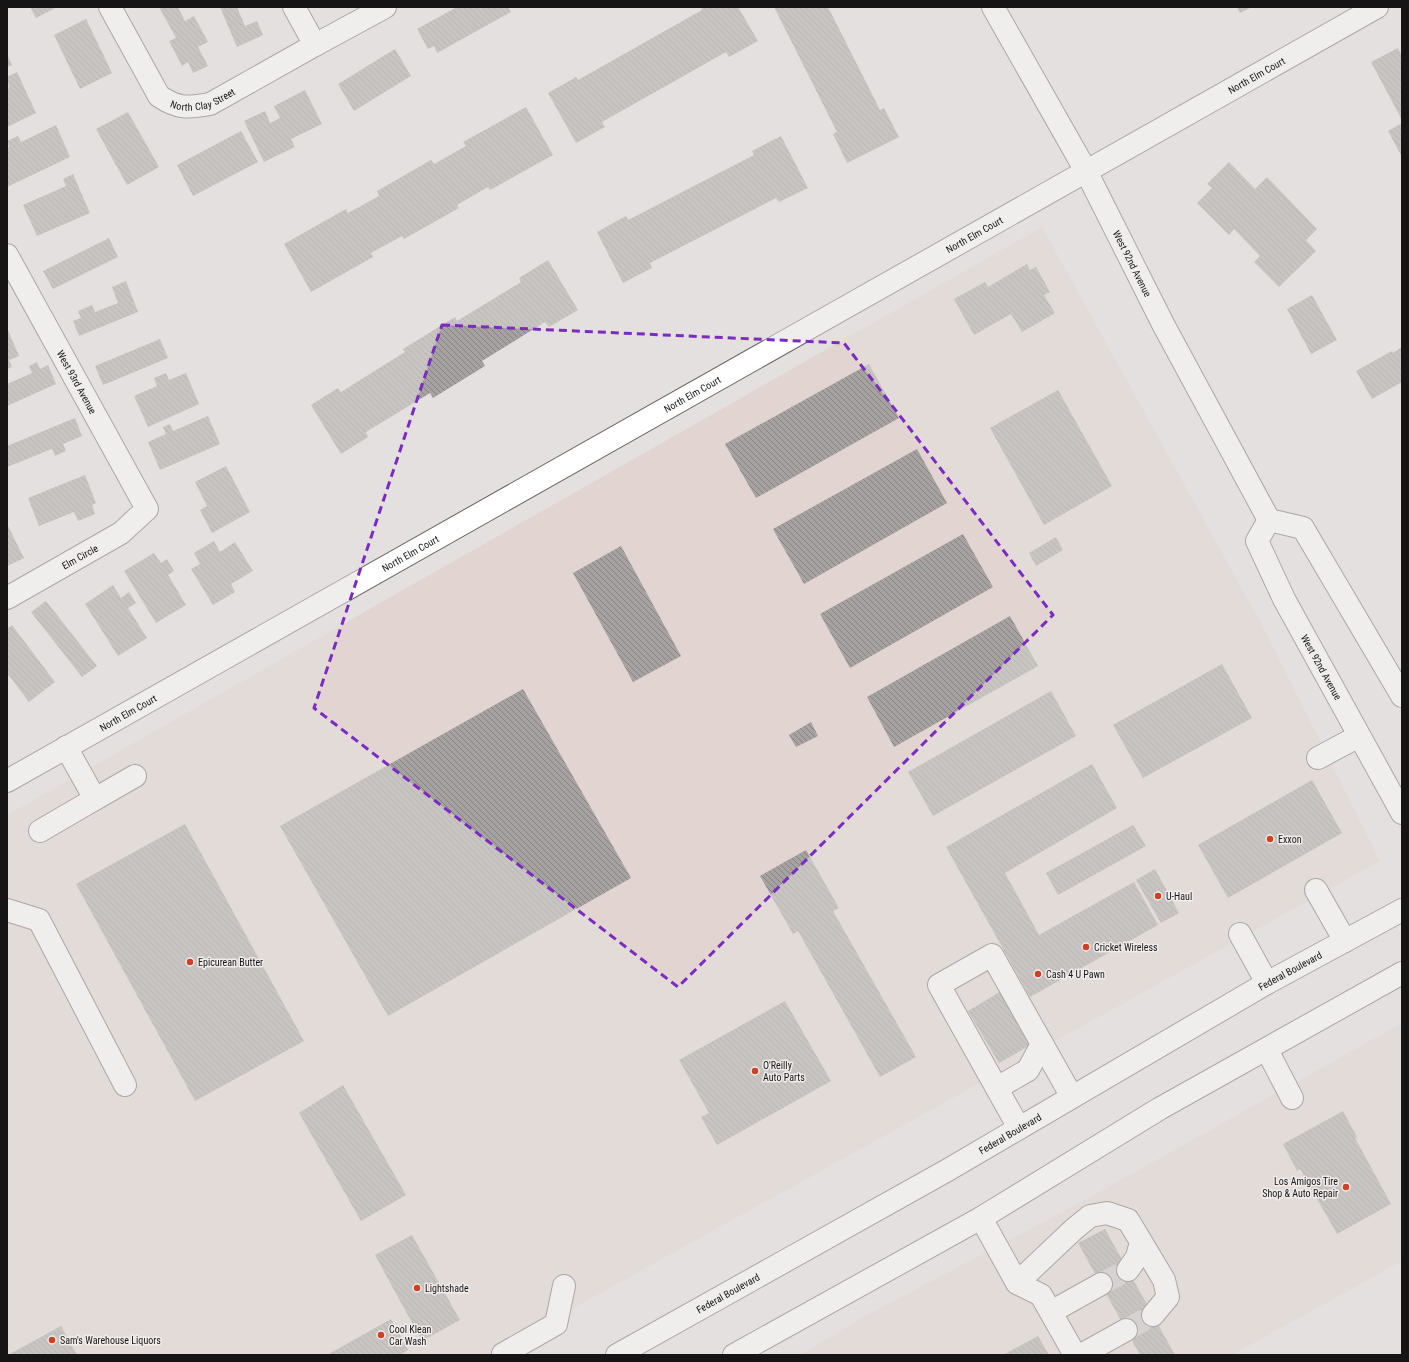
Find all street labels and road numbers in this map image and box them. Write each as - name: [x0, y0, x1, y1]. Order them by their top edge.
- street label: North Elm Court: [1226, 55, 1287, 96]
- street label: North Clay Street: [169, 86, 237, 112]
- street label: North Elm Court: [944, 214, 1005, 255]
- street label: West 92nd Avenue: [1111, 228, 1154, 299]
- street label: West 93rd Avenue: [55, 348, 99, 416]
- street label: North Elm Court: [662, 373, 723, 414]
- street label: North Elm Court: [380, 533, 441, 574]
- street label: Elm Circle: [60, 542, 100, 571]
- street label: West 92nd Avenue: [1299, 633, 1344, 702]
- street label: North Elm Court: [98, 692, 158, 733]
- street label: Federal Boulevard: [1256, 949, 1324, 992]
- street label: Federal Boulevard: [977, 1111, 1043, 1156]
- street label: Federal Boulevard: [694, 1271, 761, 1315]

